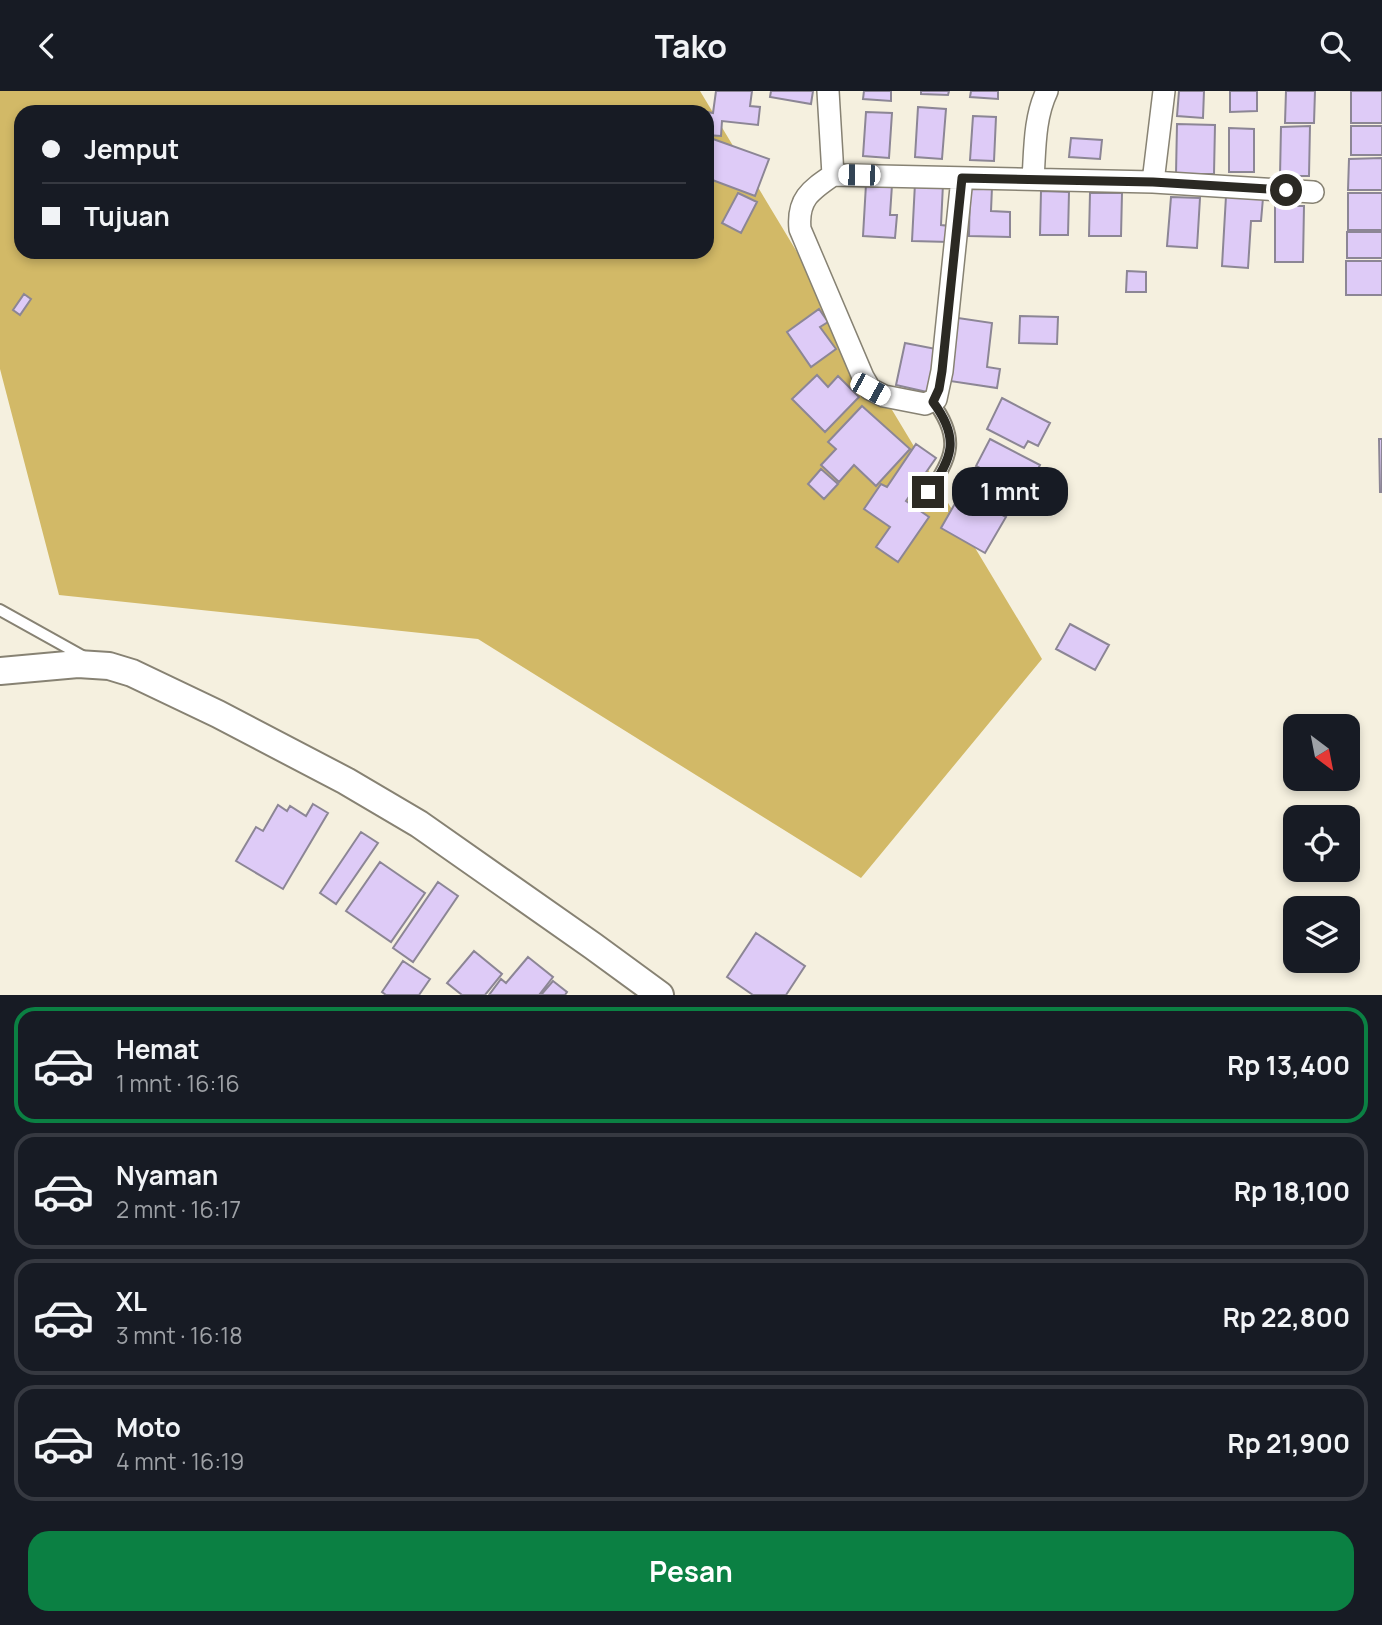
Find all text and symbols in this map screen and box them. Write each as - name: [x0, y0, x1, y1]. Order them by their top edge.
- text: Tako: [655, 24, 727, 68]
- icon: back: [28, 27, 66, 65]
- icon: search: [1316, 27, 1354, 65]
- text: Jemput: [84, 131, 179, 167]
- car: [838, 164, 881, 186]
- route start: [1270, 174, 1302, 206]
- text: Tujuan: [84, 198, 170, 234]
- car: [847, 370, 894, 408]
- callout: 1 mnt: [953, 467, 1068, 517]
- text: 1 mnt: [980, 475, 1040, 507]
- route end: [912, 476, 944, 508]
- north arrow: [1283, 714, 1360, 791]
- map controls: [1283, 714, 1360, 973]
- button: locate: [1283, 805, 1360, 882]
- button: layers: [1283, 896, 1360, 973]
- text: Hemat: [116, 1031, 200, 1067]
- icon: car: [32, 1034, 95, 1097]
- text: Rp 13,400: [1227, 1047, 1350, 1083]
- text: 1 mnt · 16:16: [116, 1067, 240, 1099]
- text: Nyaman: [116, 1157, 218, 1193]
- icon: car: [32, 1160, 95, 1223]
- text: Rp 18,100: [1234, 1173, 1350, 1209]
- text: 2 mnt · 16:17: [116, 1193, 241, 1225]
- text: XL: [116, 1283, 147, 1319]
- icon: car: [32, 1286, 95, 1349]
- text: Rp 22,800: [1223, 1299, 1350, 1335]
- text: 3 mnt · 16:18: [116, 1319, 243, 1351]
- text: Moto: [116, 1409, 181, 1445]
- icon: car: [32, 1412, 95, 1475]
- text: Rp 21,900: [1228, 1425, 1350, 1461]
- text: 4 mnt · 16:19: [116, 1445, 244, 1477]
- button: Pesan: [28, 1531, 1354, 1611]

